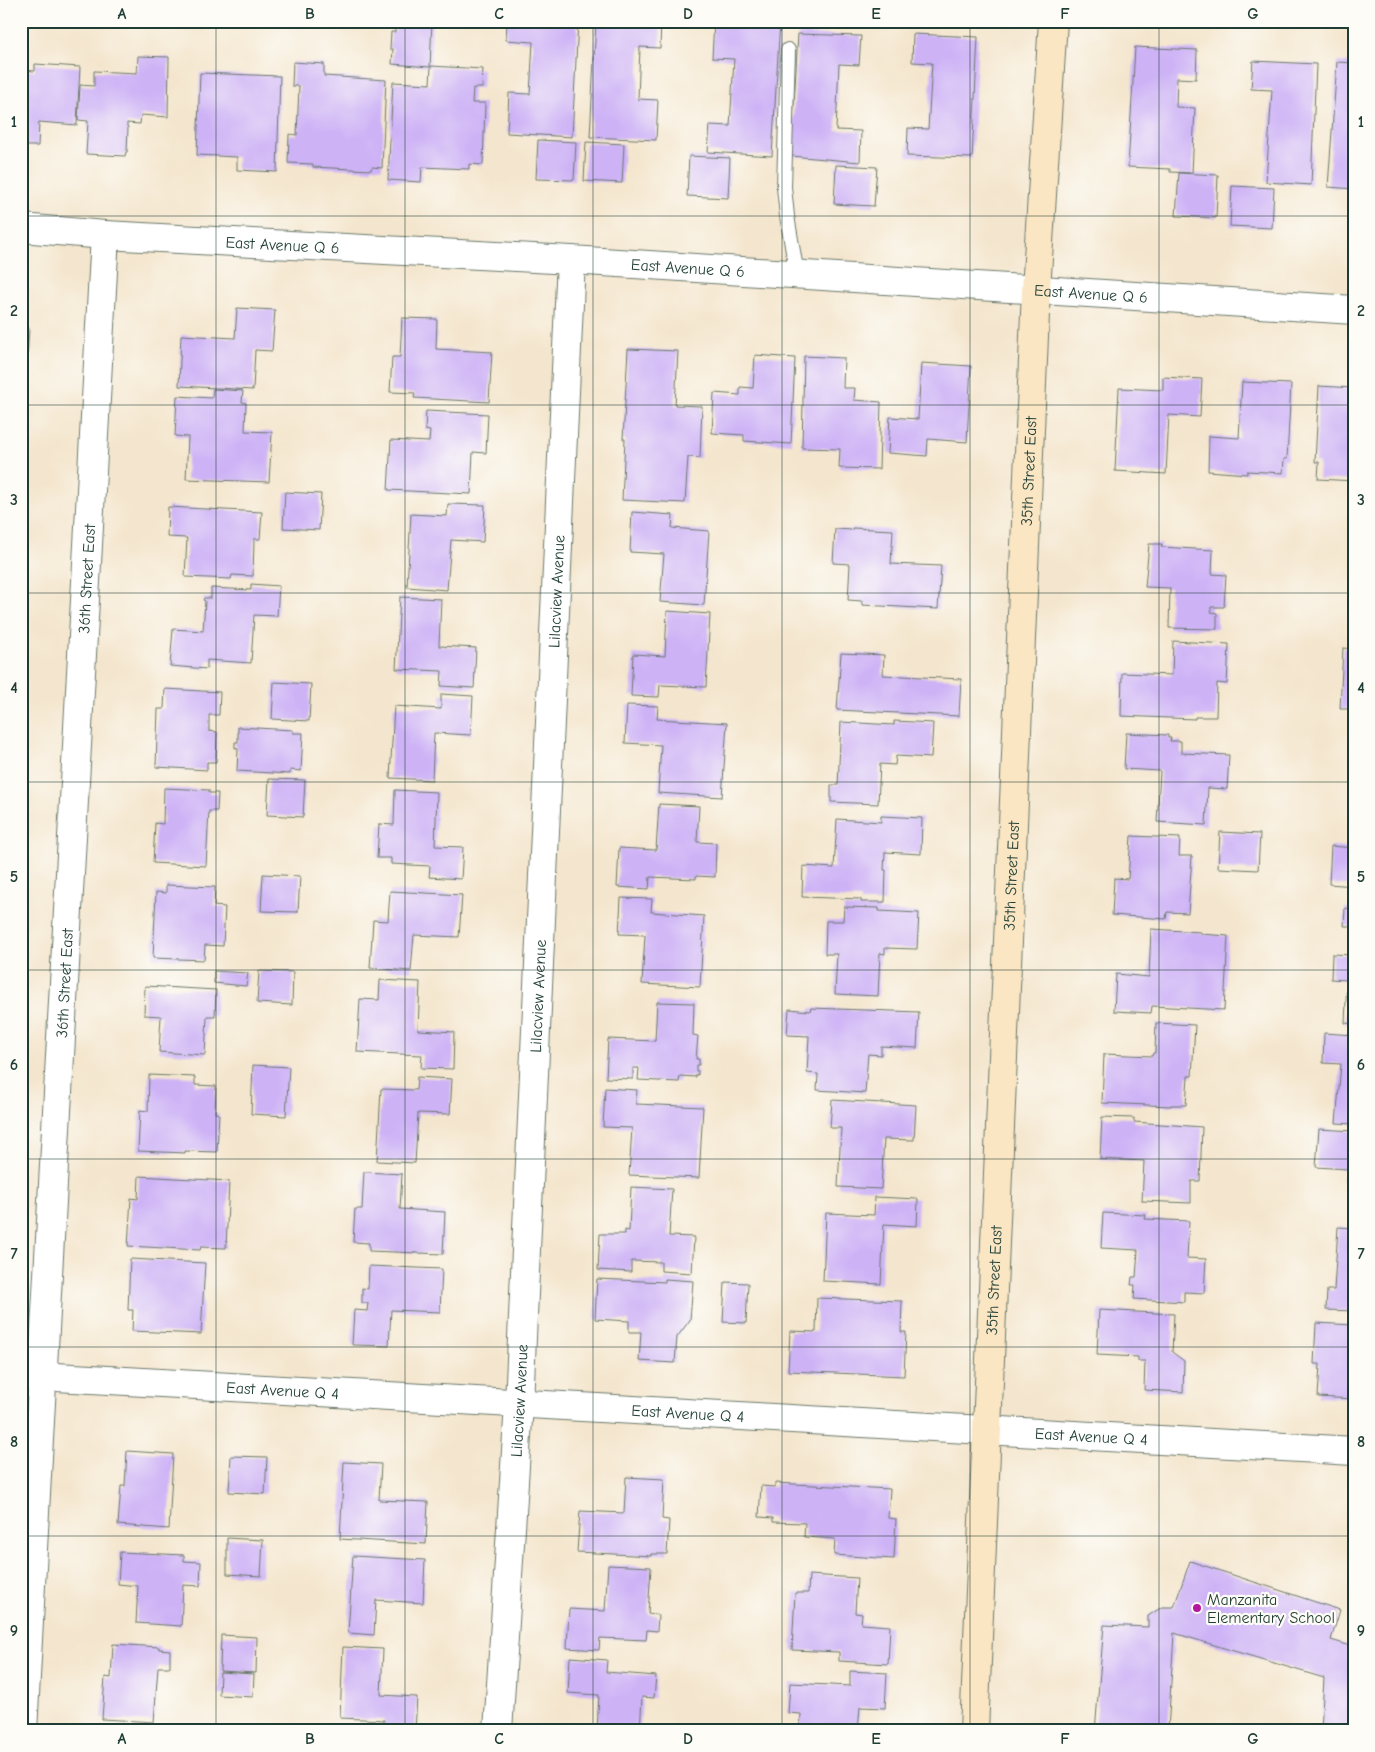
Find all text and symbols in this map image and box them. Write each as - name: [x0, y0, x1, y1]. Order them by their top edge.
- text: A: [118, 5, 127, 23]
- text: B: [305, 5, 315, 23]
- text: C: [494, 5, 504, 23]
- text: D: [683, 5, 693, 23]
- text: E: [871, 5, 881, 23]
- text: F: [1060, 5, 1070, 23]
- text: G: [1247, 5, 1259, 23]
- text: 1: [11, 113, 17, 131]
- text: 1: [1358, 113, 1364, 131]
- street label: East Avenue Q 6: [225, 233, 340, 258]
- street label: East Avenue Q 6: [630, 256, 745, 281]
- street label: East Avenue Q 6: [1033, 282, 1148, 307]
- text: 2: [10, 302, 18, 320]
- text: 2: [1357, 302, 1365, 320]
- street label: 35th Street East: [1018, 415, 1041, 527]
- text: 3: [10, 491, 18, 509]
- text: 3: [1357, 491, 1365, 509]
- street label: 36th Street East: [75, 523, 99, 634]
- street label: Lilacview Avenue: [545, 535, 568, 649]
- text: 4: [10, 679, 18, 697]
- text: 4: [1357, 679, 1365, 697]
- street label: 35th Street East: [1000, 820, 1023, 931]
- text: 5: [10, 868, 18, 886]
- text: 5: [1357, 868, 1365, 886]
- street label: 36th Street East: [53, 927, 77, 1039]
- street label: Lilacview Avenue: [527, 939, 550, 1053]
- text: 6: [10, 1056, 18, 1074]
- text: 6: [1357, 1056, 1365, 1074]
- street label: 35th Street East: [983, 1225, 1006, 1336]
- text: 7: [10, 1245, 18, 1263]
- text: 7: [1357, 1245, 1365, 1263]
- street label: Lilacview Avenue: [508, 1344, 532, 1458]
- street label: East Avenue Q 4: [226, 1379, 339, 1403]
- street label: East Avenue Q 4: [631, 1402, 745, 1426]
- street label: East Avenue Q 4: [1034, 1425, 1148, 1449]
- text: 8: [10, 1433, 18, 1451]
- text: 8: [1357, 1433, 1365, 1451]
- place label: Manzanita Elementary School: [1207, 1591, 1335, 1627]
- marker: Manzanita Elementary School: [1191, 1602, 1203, 1614]
- text: 9: [10, 1622, 18, 1640]
- text: 9: [1357, 1622, 1365, 1640]
- text: A: [118, 1730, 127, 1748]
- text: B: [305, 1730, 315, 1748]
- text: C: [494, 1730, 504, 1748]
- text: D: [683, 1730, 693, 1748]
- text: E: [871, 1730, 881, 1748]
- text: F: [1060, 1730, 1070, 1748]
- text: G: [1247, 1730, 1259, 1748]

